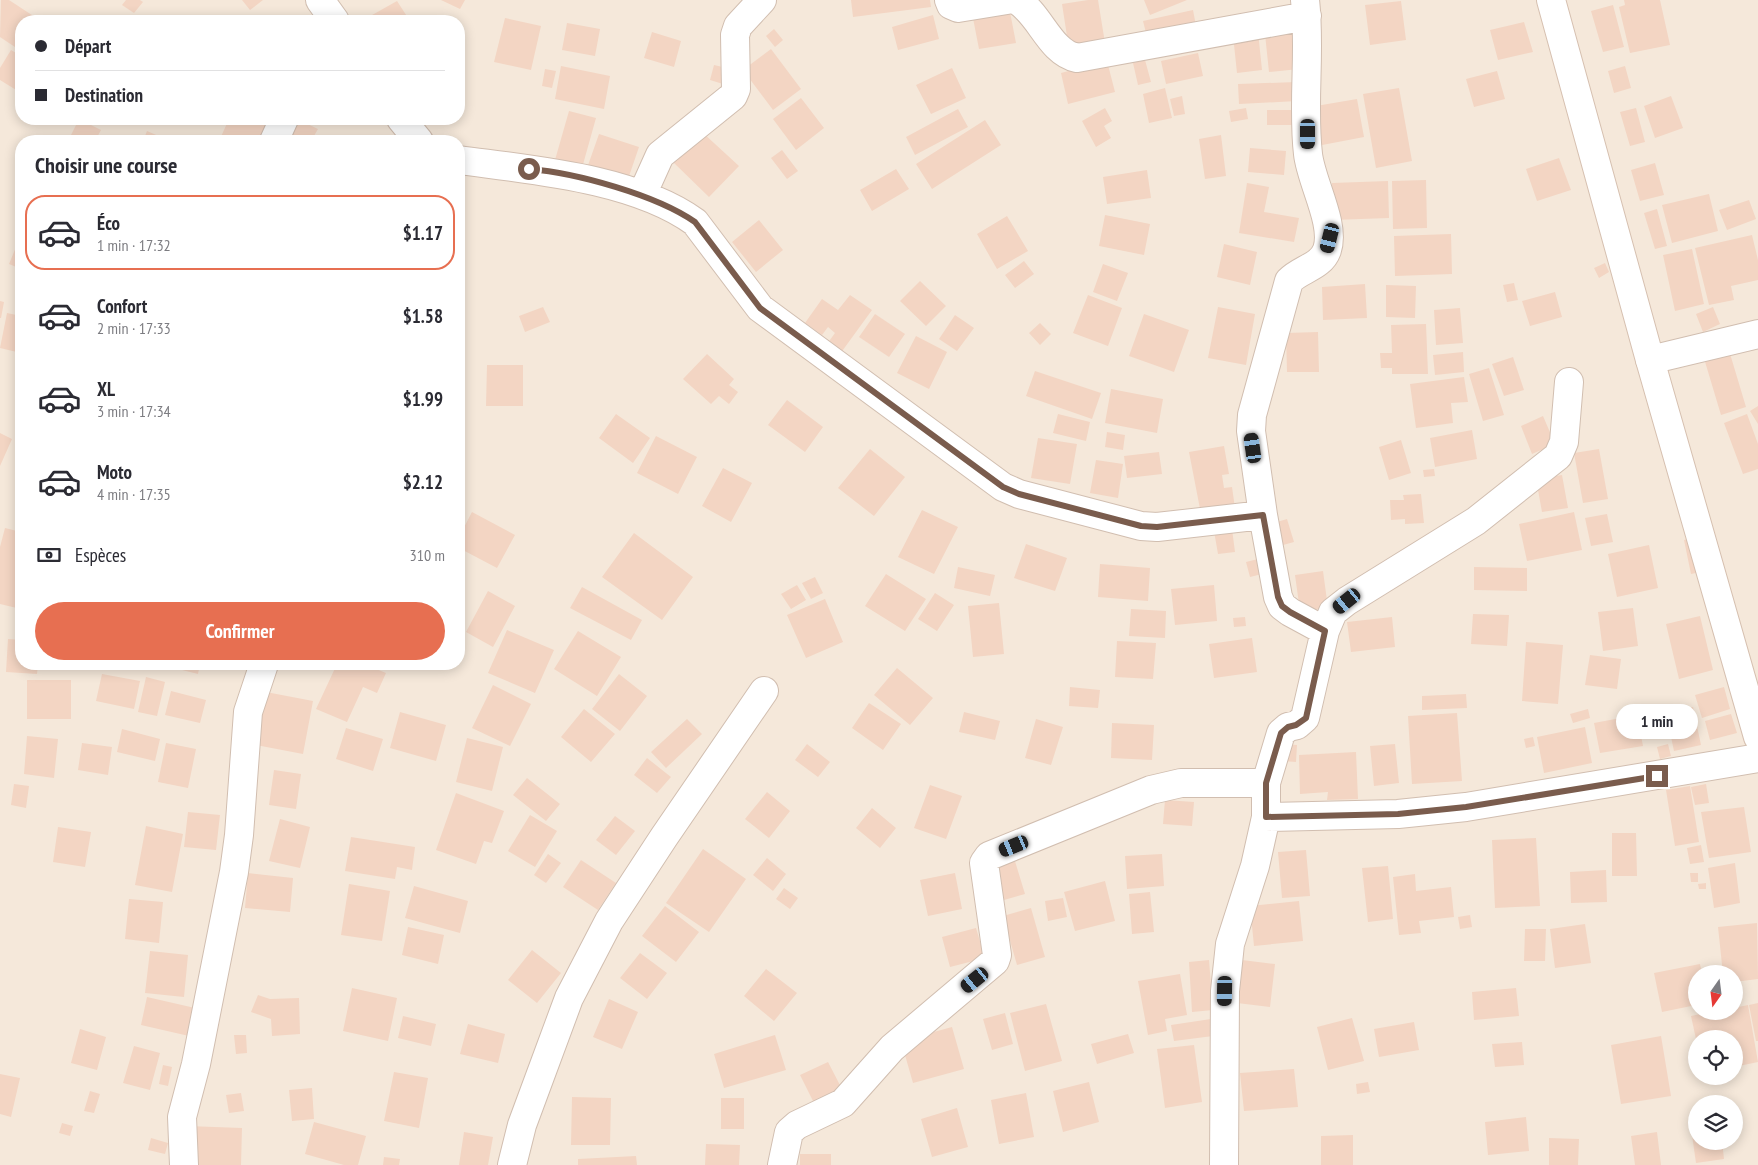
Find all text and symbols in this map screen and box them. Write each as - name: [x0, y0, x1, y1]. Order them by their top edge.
- text: Départ: [65, 34, 111, 58]
- text: Destination: [65, 83, 143, 107]
- car: [1300, 119, 1315, 149]
- text: Choisir une course: [35, 151, 177, 179]
- route start: [518, 158, 540, 180]
- icon: car: [37, 210, 82, 255]
- text: Éco: [97, 211, 120, 235]
- text: $1.17: [403, 221, 443, 245]
- car: [1319, 222, 1340, 254]
- text: 1 min · 17:32: [97, 235, 171, 255]
- icon: car: [37, 293, 82, 338]
- text: Confort: [97, 294, 147, 318]
- text: $1.58: [403, 304, 443, 328]
- text: 2 min · 17:33: [97, 318, 171, 338]
- icon: car: [37, 376, 82, 421]
- text: XL: [97, 377, 115, 401]
- text: $1.99: [403, 387, 443, 411]
- text: 3 min · 17:34: [97, 401, 171, 421]
- car: [1243, 432, 1262, 464]
- icon: car: [37, 459, 82, 504]
- text: Moto: [97, 460, 132, 484]
- text: $2.12: [403, 470, 443, 494]
- text: 4 min · 17:35: [97, 484, 171, 504]
- icon: cash: [35, 541, 63, 569]
- text: Espèces: [75, 543, 126, 567]
- text: 310 m: [410, 545, 445, 565]
- car: [1330, 586, 1363, 616]
- button: Confirmer: [35, 602, 445, 660]
- callout: 1 min: [1616, 704, 1698, 738]
- text: 1 min: [1641, 711, 1673, 731]
- route end: [1646, 765, 1668, 787]
- car: [997, 833, 1030, 859]
- car: [958, 965, 991, 995]
- north arrow: [1688, 965, 1742, 1020]
- map controls: [1688, 965, 1743, 1150]
- car: [1217, 976, 1232, 1006]
- button: locate: [1688, 1030, 1743, 1085]
- button: layers: [1688, 1095, 1743, 1150]

